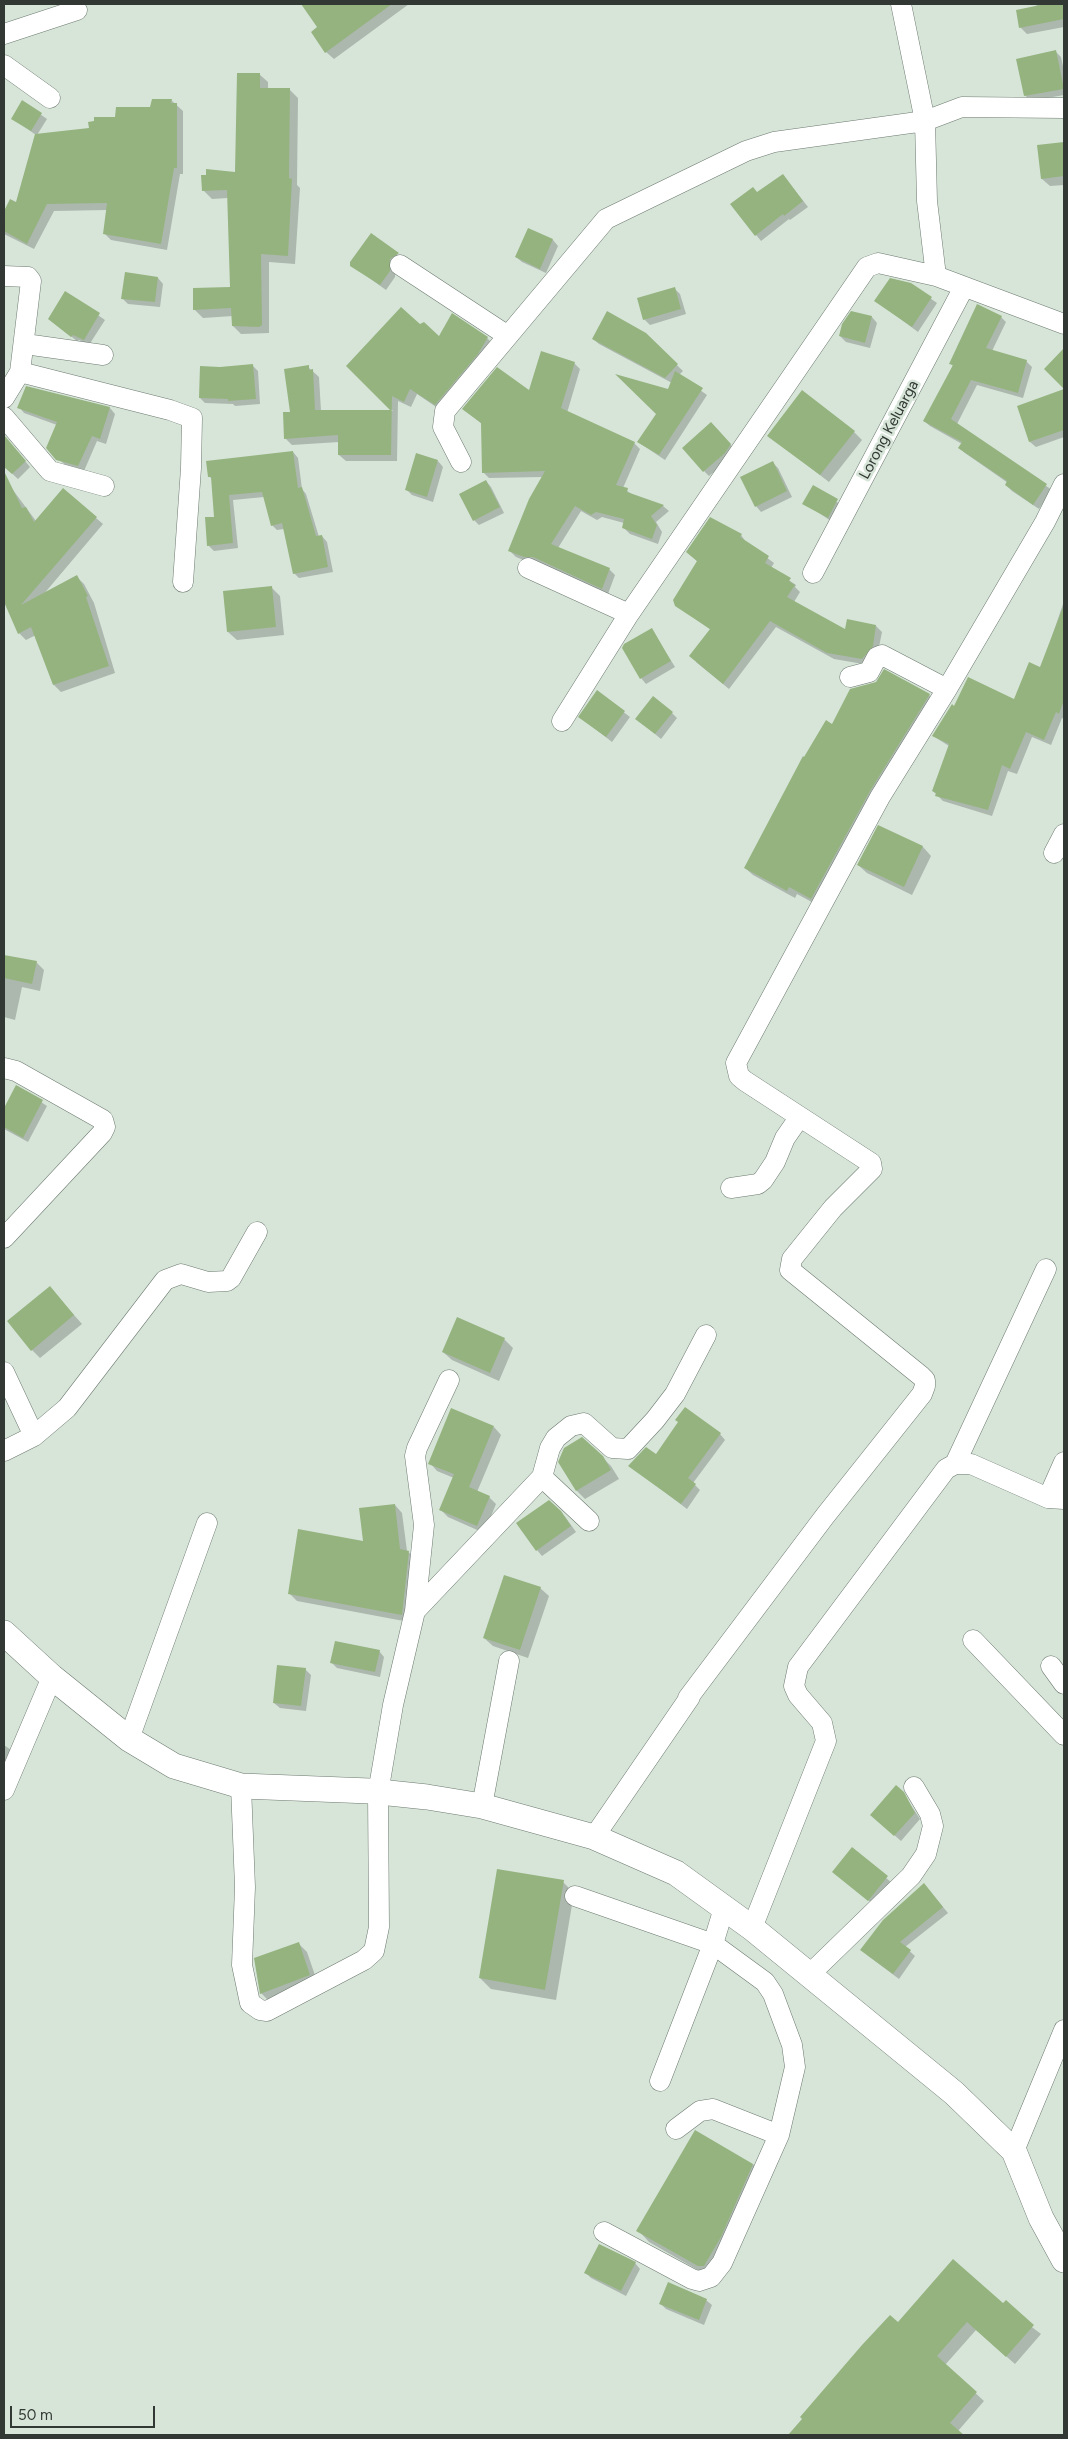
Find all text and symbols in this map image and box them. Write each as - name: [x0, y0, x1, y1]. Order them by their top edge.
- street label: Lorong Keluarga: [855, 378, 923, 482]
- scale bar: [12, 2396, 158, 2428]
- text: 50 m: [18, 2406, 53, 2424]

